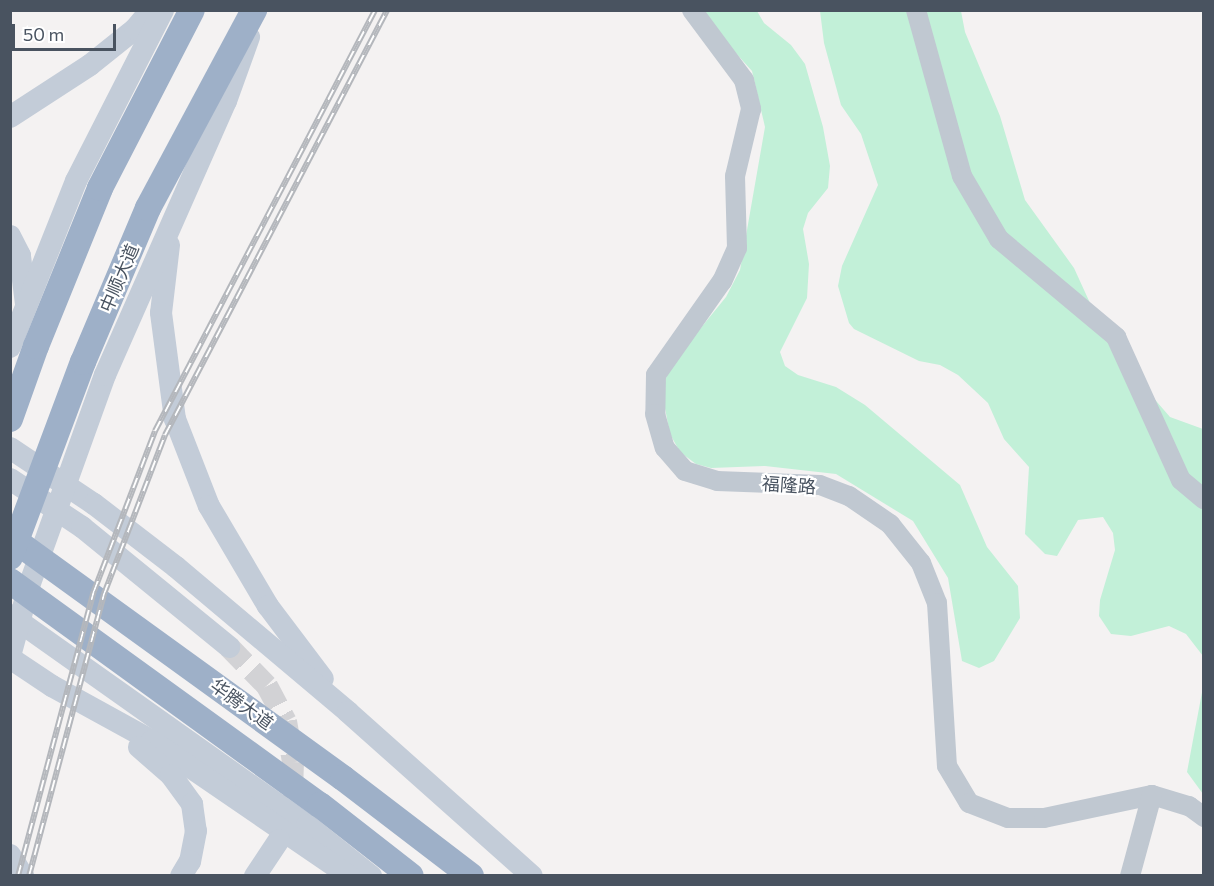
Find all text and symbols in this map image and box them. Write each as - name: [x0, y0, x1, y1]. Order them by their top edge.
- scale bar: [15, 12, 118, 50]
- text: 50 m: [23, 23, 64, 45]
- street label: 中顺大道: [95, 241, 143, 315]
- street label: 福隆路: [761, 472, 817, 498]
- street label: 华腾大道: [207, 674, 277, 734]

